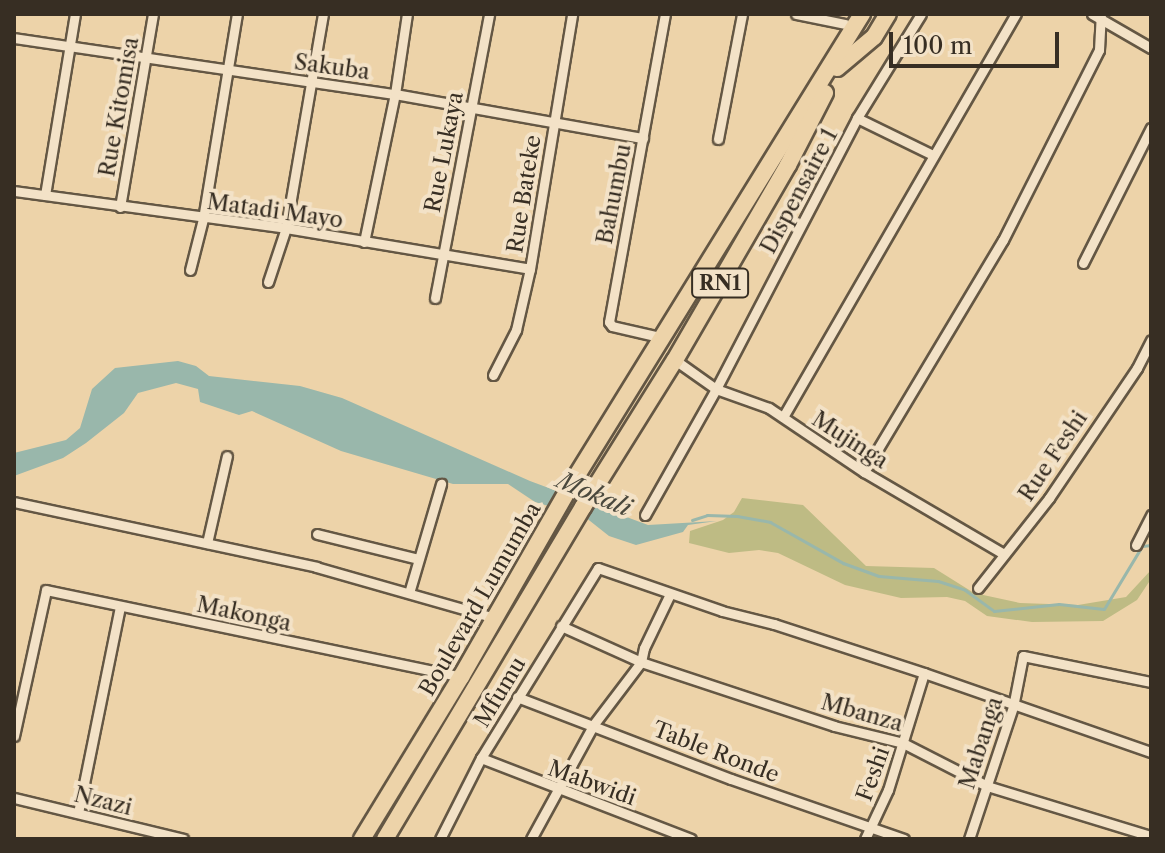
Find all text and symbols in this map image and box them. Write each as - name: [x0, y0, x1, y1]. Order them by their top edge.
- scale bar: [893, 16, 1063, 66]
- text: 100 m: [903, 31, 972, 60]
- street label: Rue Kitomisa: [94, 35, 144, 179]
- street label: Sakuba: [293, 49, 371, 85]
- street label: Rue Lukaya: [419, 89, 469, 215]
- street label: Dispensaire 1: [755, 124, 843, 258]
- street label: Rue Bateke: [502, 133, 546, 255]
- street label: Bahumbu: [591, 142, 637, 246]
- street label: Matadi Mayo: [205, 188, 345, 234]
- road number: RN1: [690, 267, 750, 299]
- street label: Mujinga: [807, 406, 893, 474]
- street label: Rue Feshi: [1013, 406, 1093, 506]
- water label: Mokali: [553, 466, 635, 522]
- street label: Boulevard Lumumba: [414, 497, 546, 701]
- street label: Makonga: [194, 591, 294, 637]
- street label: Mfumu: [469, 652, 531, 732]
- street label: Mbanza: [818, 689, 906, 737]
- street label: Mabanga: [954, 694, 1008, 792]
- street label: Table Ronde: [649, 716, 783, 788]
- street label: Feshi: [851, 743, 895, 805]
- street label: Mabwidi: [545, 755, 639, 811]
- street label: Nzazi: [71, 781, 135, 821]

